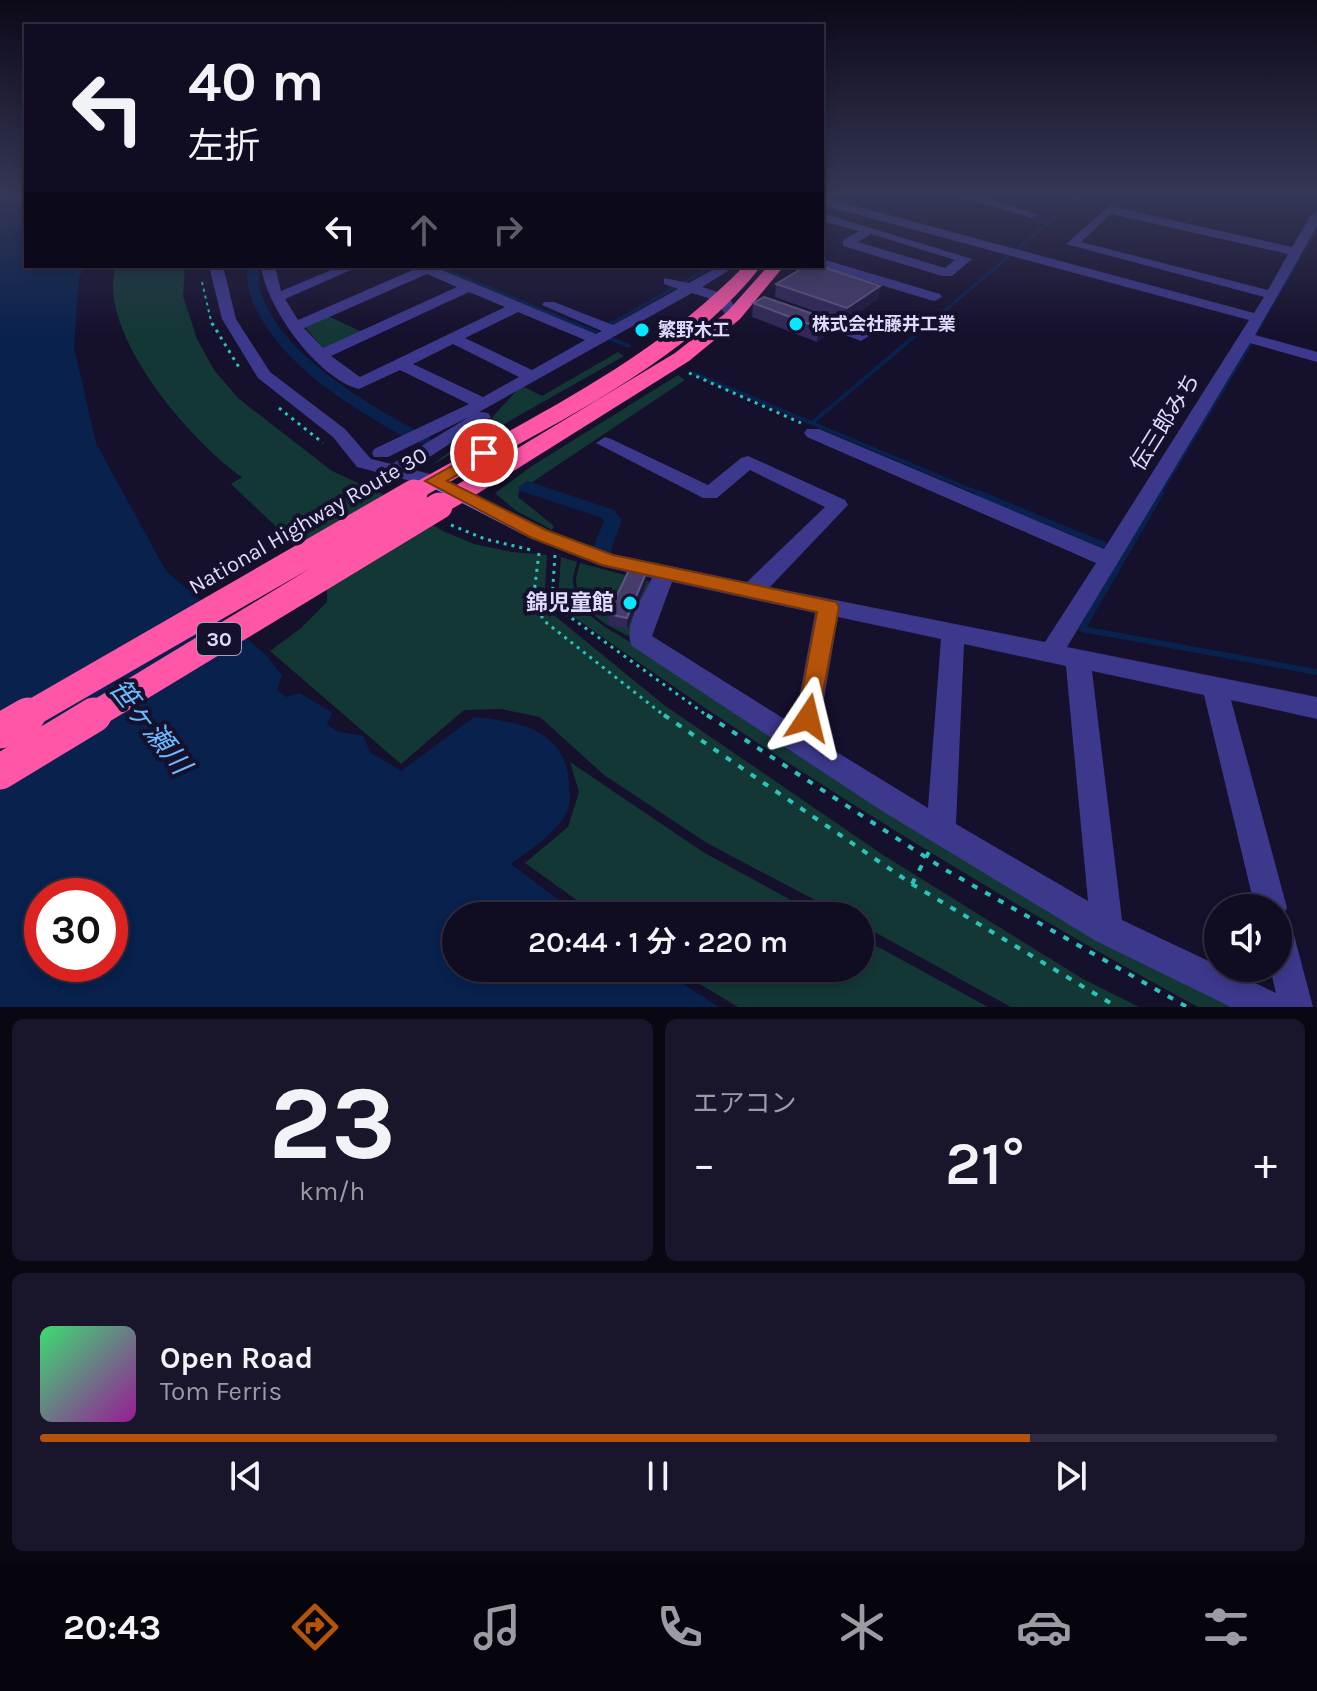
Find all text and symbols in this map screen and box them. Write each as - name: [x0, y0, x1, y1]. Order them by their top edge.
- text: 40 m: [188, 49, 324, 114]
- icon: left: [56, 56, 160, 160]
- text: 左折: [188, 125, 260, 167]
- icon: left: [318, 208, 362, 252]
- icon: ahead: [402, 208, 446, 252]
- icon: right: [486, 208, 530, 252]
- place label: 株式会社藤井工業: [812, 313, 956, 335]
- marker: 株式会社藤井工業: [787, 315, 805, 333]
- place label: 繁野木工: [658, 319, 730, 341]
- marker: 繁野木工: [633, 321, 651, 339]
- street label: 伝三郎みち: [1125, 368, 1205, 476]
- pin: [450, 419, 518, 487]
- icon: arrive: [462, 431, 506, 475]
- street label: National Highway Route 30: [184, 442, 432, 600]
- place label: 錦児童館: [526, 590, 614, 616]
- marker: 錦児童館: [621, 594, 639, 612]
- road number: 30: [197, 623, 241, 655]
- water label: 笹ヶ瀬川: [103, 672, 199, 783]
- position arrow: [766, 676, 850, 760]
- speed limit sign: 30: [24, 878, 128, 982]
- map controls: [1204, 894, 1292, 982]
- button: sound: [1204, 894, 1292, 982]
- text: 20:44 · 1 分 · 220 m: [528, 924, 788, 960]
- text: 23: [268, 1063, 396, 1184]
- text: エアコン: [693, 1088, 797, 1119]
- text: 21°: [945, 1129, 1024, 1199]
- text: −: [693, 1139, 716, 1190]
- text: +: [1254, 1139, 1277, 1190]
- text: km/h: [299, 1176, 365, 1207]
- text: Open Road: [160, 1340, 313, 1376]
- text: Tom Ferris: [160, 1376, 282, 1407]
- icon: previous: [224, 1454, 268, 1498]
- icon: pause: [636, 1454, 680, 1498]
- icon: next: [1049, 1454, 1093, 1498]
- icon: directions: [287, 1599, 343, 1655]
- icon: music: [469, 1599, 525, 1655]
- icon: phone: [652, 1599, 708, 1655]
- icon: climate: [834, 1599, 890, 1655]
- icon: car: [1016, 1599, 1072, 1655]
- icon: filters: [1198, 1599, 1254, 1655]
- text: 20:43: [63, 1606, 161, 1648]

